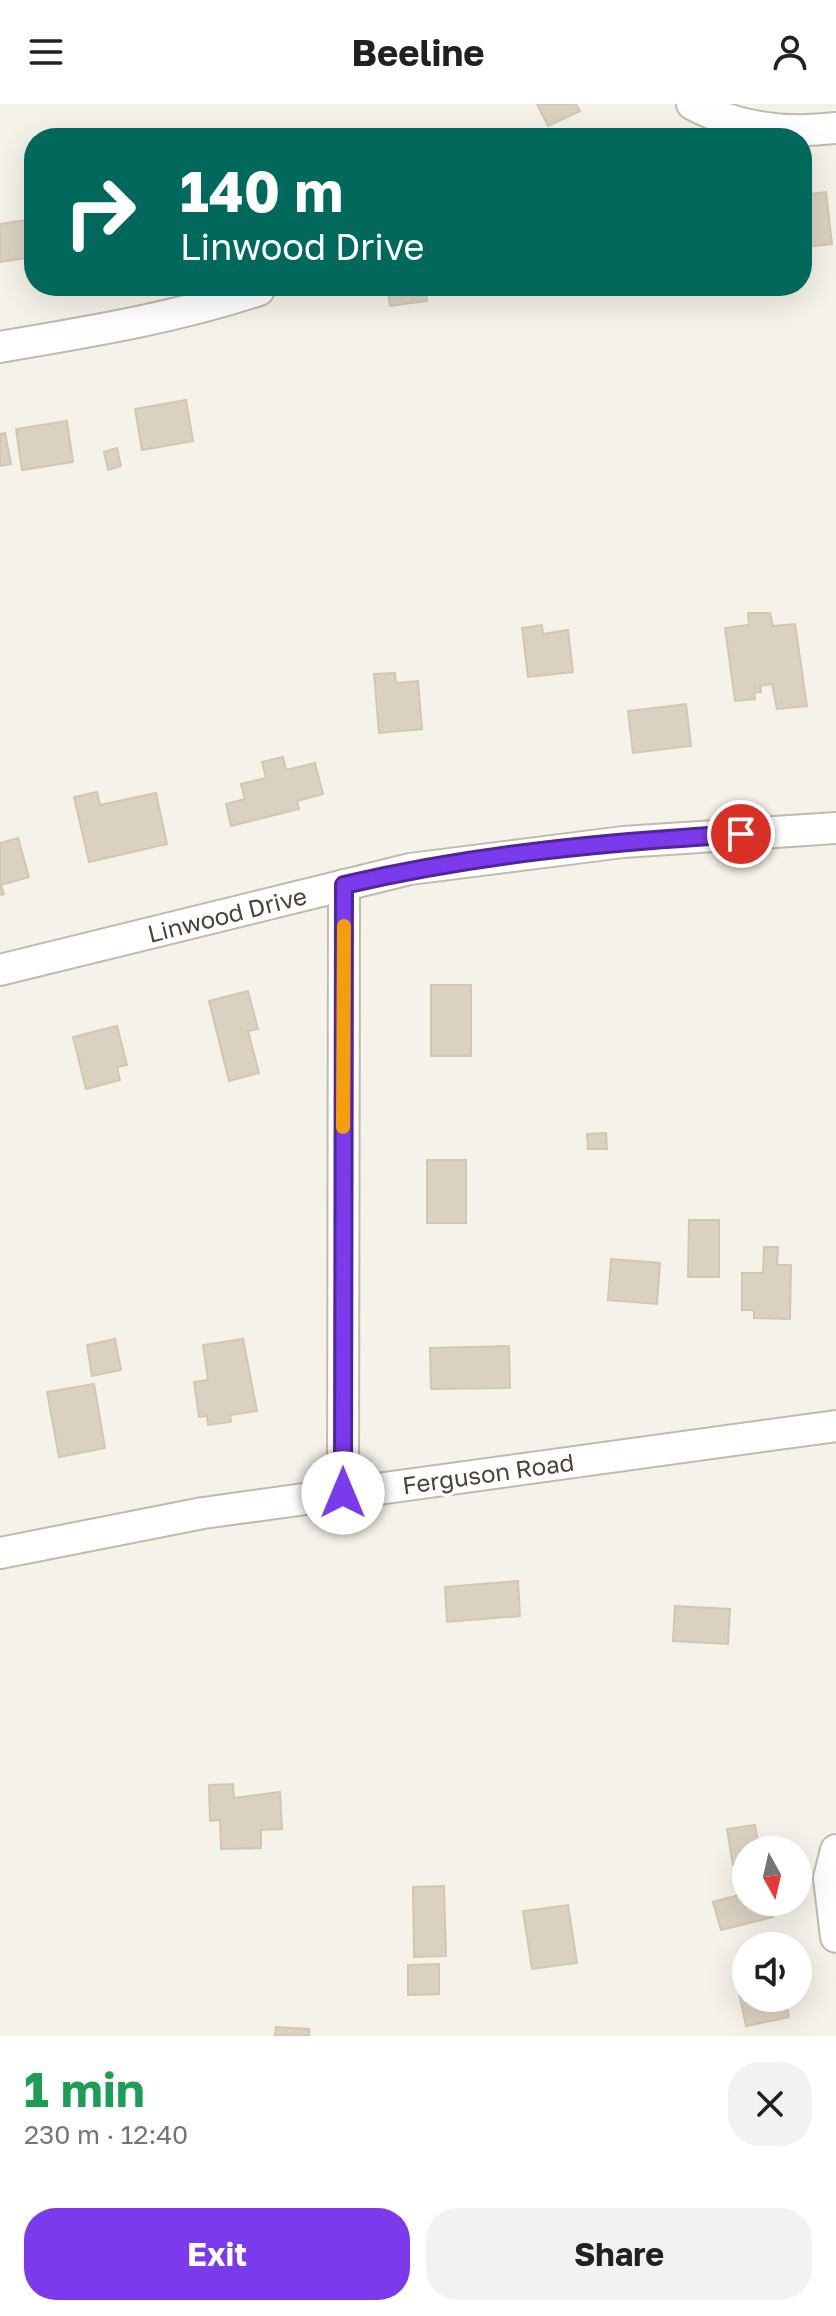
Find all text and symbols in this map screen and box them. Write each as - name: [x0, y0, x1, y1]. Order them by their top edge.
- icon: menu: [24, 30, 68, 74]
- icon: person: [768, 30, 812, 74]
- text: Beeline: [352, 31, 484, 74]
- text: 140 m: [180, 157, 343, 224]
- icon: right: [48, 160, 152, 264]
- text: Linwood Drive: [180, 225, 424, 268]
- pin: [707, 800, 775, 868]
- icon: arrive: [719, 812, 763, 856]
- street label: Linwood Drive: [144, 880, 310, 948]
- street label: Ferguson Road: [400, 1447, 576, 1499]
- position arrow: [301, 1451, 385, 1535]
- north arrow: [732, 1836, 812, 1916]
- map controls: [732, 1836, 812, 2012]
- button: sound: [732, 1932, 812, 2012]
- text: 1 min: [24, 2060, 145, 2118]
- button: close: [728, 2062, 812, 2146]
- text: 230 m · 12:40: [24, 2119, 188, 2150]
- button: Exit: [24, 2208, 410, 2300]
- button: Share: [426, 2208, 812, 2300]

